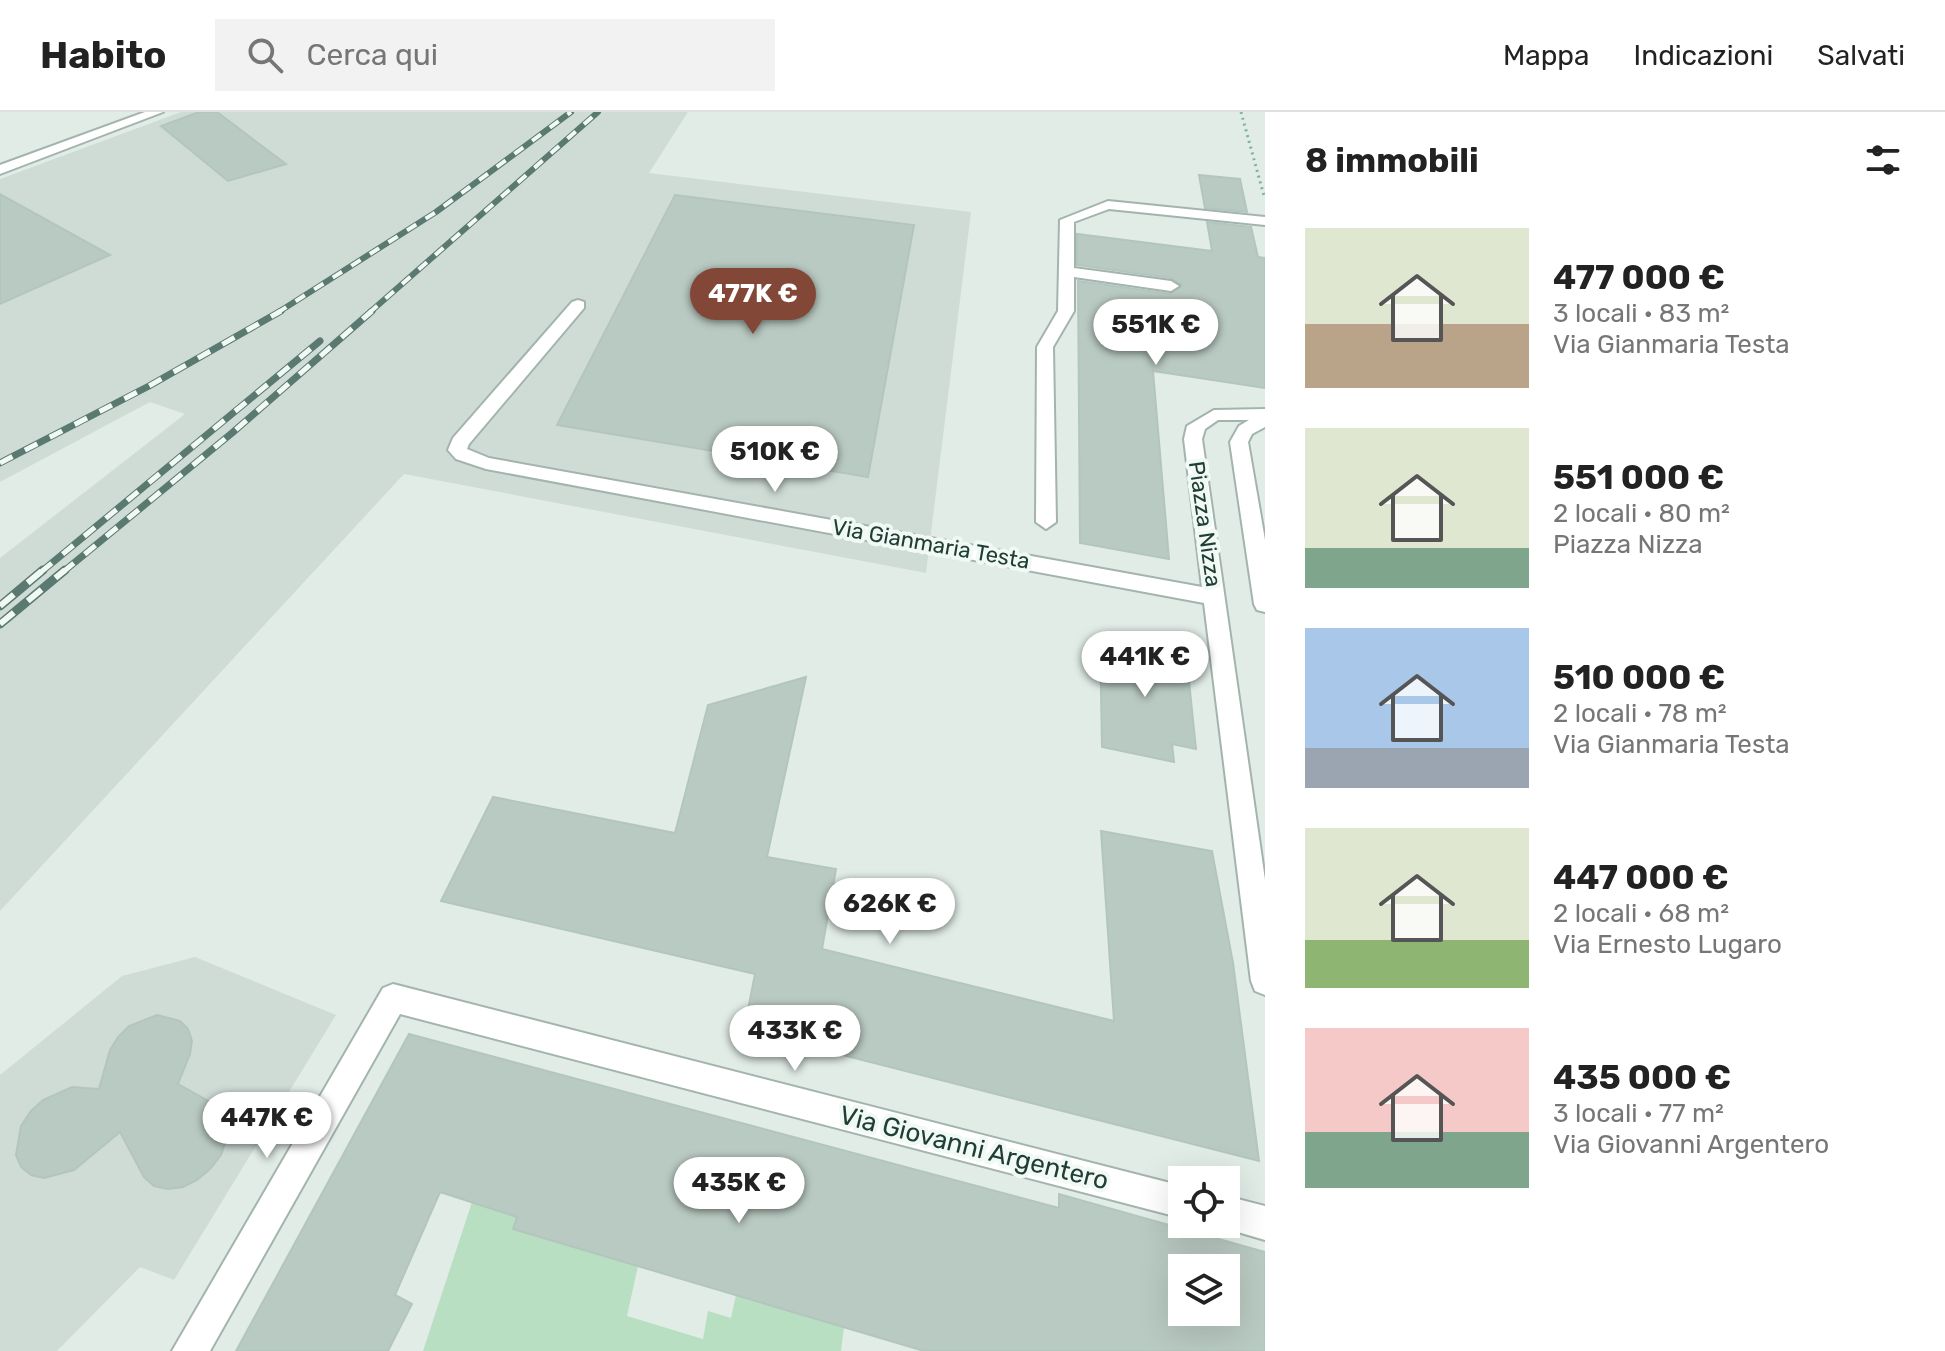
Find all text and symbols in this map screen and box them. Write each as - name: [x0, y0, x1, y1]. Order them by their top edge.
- search box: [215, 19, 775, 91]
- text: Habito: [40, 32, 167, 78]
- icon: search: [243, 33, 287, 77]
- text: Cerca qui: [307, 37, 438, 73]
- text: Mappa: [1503, 39, 1590, 72]
- text: Indicazioni: [1634, 39, 1773, 72]
- text: Salvati: [1817, 39, 1905, 72]
- icon: filters: [1861, 138, 1905, 182]
- text: 8 immobili: [1305, 140, 1479, 181]
- text: 477 000 €: [1553, 257, 1725, 298]
- icon: home: [1369, 260, 1465, 356]
- pin: 477K €: [688, 268, 818, 336]
- text: 477K €: [708, 278, 798, 309]
- text: 3 locali · 83 m²: [1553, 298, 1729, 329]
- pin: 551K €: [1091, 299, 1221, 367]
- text: 551K €: [1111, 309, 1201, 340]
- text: Via Gianmaria Testa: [1553, 329, 1790, 360]
- pin: 510K €: [710, 426, 840, 494]
- text: 510K €: [730, 436, 820, 467]
- text: 551 000 €: [1553, 457, 1724, 498]
- street label: Piazza Nizza: [1183, 459, 1227, 589]
- icon: home: [1369, 460, 1465, 556]
- text: 2 locali · 80 m²: [1553, 498, 1730, 529]
- street label: Via Gianmaria Testa: [830, 513, 1032, 575]
- text: Piazza Nizza: [1553, 529, 1703, 560]
- pin: 441K €: [1080, 631, 1210, 699]
- text: 441K €: [1100, 641, 1190, 672]
- text: 510 000 €: [1553, 657, 1725, 698]
- icon: home: [1369, 660, 1465, 756]
- text: 2 locali · 78 m²: [1553, 698, 1727, 729]
- text: Via Gianmaria Testa: [1553, 729, 1790, 760]
- text: 447 000 €: [1553, 857, 1729, 898]
- icon: home: [1369, 860, 1465, 956]
- pin: 626K €: [825, 878, 955, 946]
- text: 626K €: [843, 888, 937, 919]
- text: 2 locali · 68 m²: [1553, 898, 1729, 929]
- text: Via Ernesto Lugaro: [1553, 929, 1782, 960]
- pin: 433K €: [730, 1005, 860, 1073]
- text: 433K €: [747, 1015, 843, 1046]
- text: 435 000 €: [1553, 1057, 1731, 1098]
- icon: home: [1369, 1060, 1465, 1156]
- pin: 447K €: [202, 1092, 332, 1160]
- text: 3 locali · 77 m²: [1553, 1098, 1724, 1129]
- street label: Via Giovanni Argentero: [836, 1100, 1112, 1196]
- text: 447K €: [221, 1102, 313, 1133]
- text: Via Giovanni Argentero: [1553, 1129, 1829, 1160]
- pin: 435K €: [674, 1157, 804, 1225]
- map controls: [1168, 1166, 1240, 1326]
- button: locate: [1168, 1166, 1240, 1238]
- text: 435K €: [692, 1167, 786, 1198]
- button: layers: [1168, 1254, 1240, 1326]

